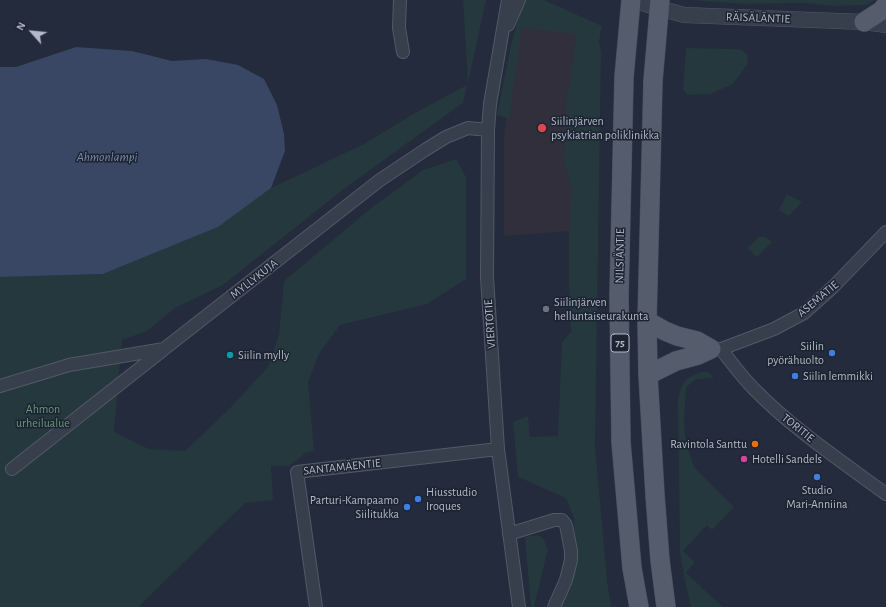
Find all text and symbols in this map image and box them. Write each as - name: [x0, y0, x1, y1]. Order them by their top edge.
- street label: RÄISÄLÄNTIE: [726, 10, 790, 26]
- north arrow: [12, 12, 52, 52]
- text: N: [14, 20, 28, 32]
- place label: Siilinjärven psykiatrian poliklinikka: [551, 114, 659, 142]
- marker: Siilinjärven psykiatrian poliklinikka: [536, 122, 548, 134]
- water label: Ahmonlampi: [77, 149, 137, 165]
- street label: NILSIÄNTIE: [612, 228, 628, 284]
- street label: MYLLYKUJA: [227, 256, 281, 302]
- street label: ASEMATIE: [795, 278, 841, 320]
- place label: Siilinjärven helluntaiseurakunta: [554, 295, 648, 323]
- street label: VIERTOTIE: [481, 299, 499, 349]
- marker: Siilinjärven helluntaiseurakunta: [541, 304, 551, 314]
- road number: 75: [611, 334, 629, 352]
- place label: Siilin pyörähuolto: [767, 339, 824, 367]
- place label: Siilin mylly: [238, 348, 289, 362]
- marker: Siilin pyörähuolto: [827, 348, 837, 358]
- marker: Siilin mylly: [225, 350, 235, 360]
- place label: Siilin lemmikki: [803, 369, 873, 383]
- marker: Siilin lemmikki: [790, 371, 800, 381]
- park label: Ahmon urheilualue: [16, 402, 70, 430]
- street label: TORITIE: [779, 411, 817, 445]
- place label: Ravintola Santtu: [670, 437, 747, 451]
- marker: Ravintola Santtu: [750, 439, 760, 449]
- place label: Hotelli Sandels: [752, 452, 822, 466]
- marker: Hotelli Sandels: [739, 454, 749, 464]
- street label: SANTAMÄENTIE: [303, 456, 381, 478]
- marker: Studio Mari-Anniina: [812, 472, 822, 482]
- place label: Studio Mari-Anniina: [786, 483, 848, 511]
- place label: Hiusstudio Iroques: [426, 485, 477, 513]
- place label: Parturi-Kampaamo Siilitukka: [310, 493, 399, 521]
- marker: Hiusstudio Iroques: [413, 494, 423, 504]
- marker: Parturi-Kampaamo Siilitukka: [402, 502, 412, 512]

